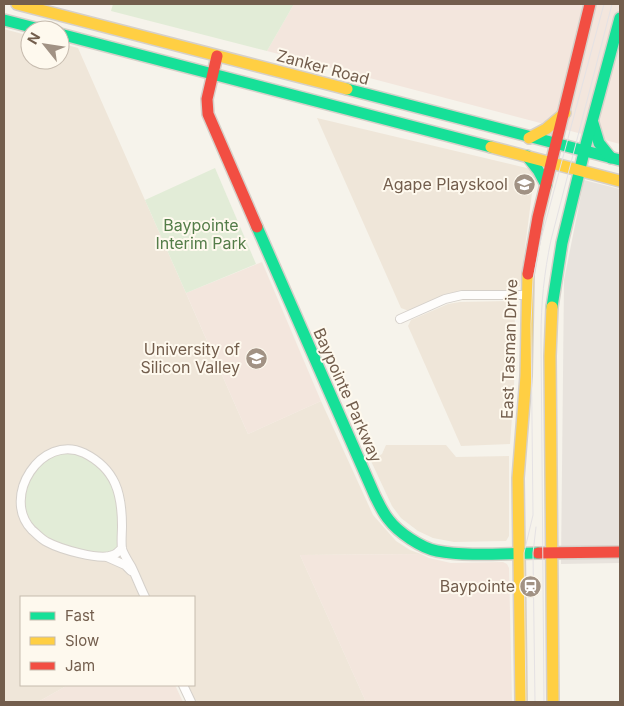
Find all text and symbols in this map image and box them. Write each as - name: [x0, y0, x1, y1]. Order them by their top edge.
- north arrow: [20, 20, 70, 70]
- text: N: [23, 29, 43, 47]
- street label: Zanker Road: [274, 45, 372, 89]
- school or university icon: Agape Playskool: [512, 172, 536, 196]
- place label: Agape Playskool: [383, 174, 508, 194]
- park label: Baypointe Interim Park: [155, 215, 247, 253]
- street label: East Tasman Drive: [497, 279, 521, 419]
- street label: Baypointe Parkway: [309, 325, 387, 465]
- place label: University of Silicon Valley: [140, 339, 240, 377]
- school or university icon: University of Silicon Valley: [244, 346, 268, 370]
- station icon: Baypointe: [519, 574, 543, 598]
- place label: Baypointe: [440, 576, 515, 596]
- legend: [20, 596, 195, 686]
- text: Fast: [65, 606, 95, 625]
- text: Slow: [65, 631, 99, 650]
- text: Jam: [65, 656, 95, 675]

